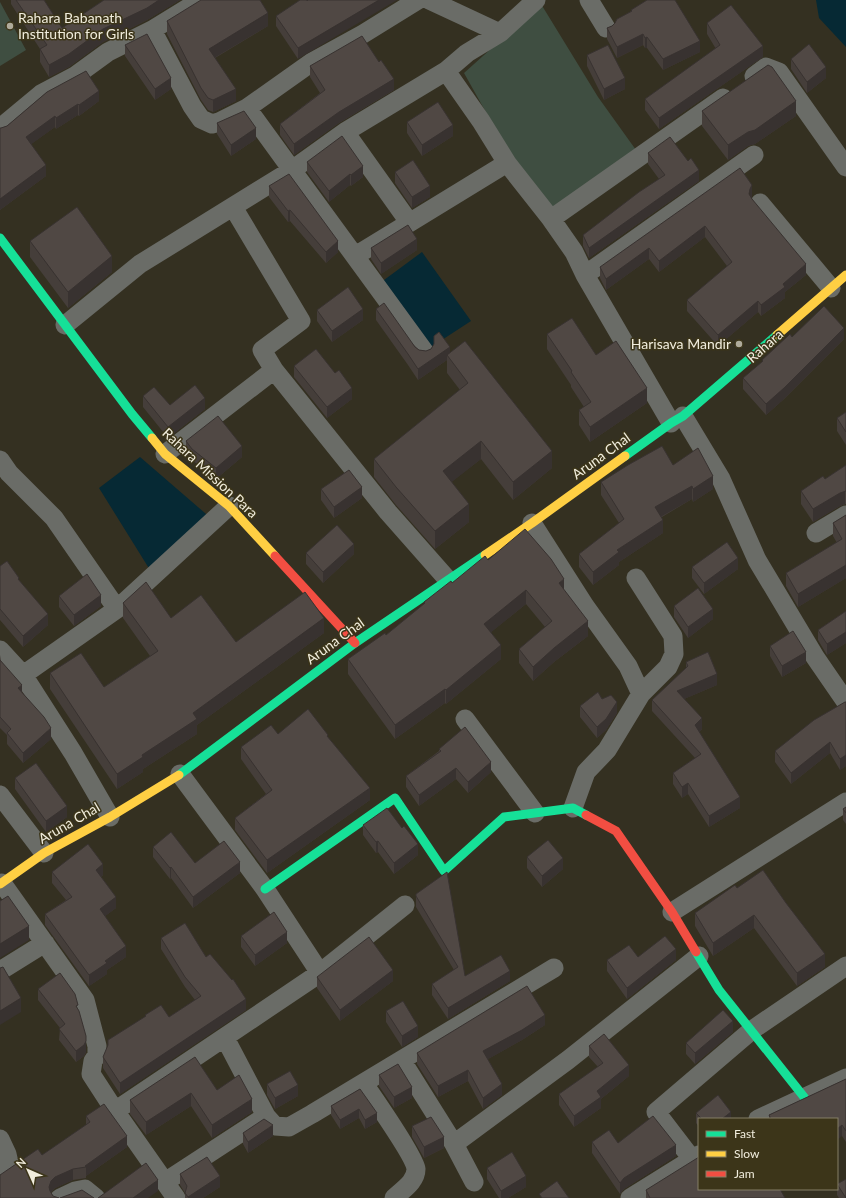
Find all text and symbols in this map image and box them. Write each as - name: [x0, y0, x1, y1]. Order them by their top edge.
- place label: Rahara Babanath Institution for Girls: [18, 9, 134, 42]
- marker: Rahara Babanath Institution for Girls: [5, 21, 15, 31]
- street label: Rahara: [743, 325, 786, 366]
- place label: Harisava Mandir: [631, 335, 731, 352]
- marker: Harisava Mandir: [734, 339, 744, 349]
- street label: Rahara Mission Para: [159, 424, 262, 521]
- street label: Aruna Chal: [568, 429, 633, 482]
- street label: Aruna Chal: [302, 614, 367, 667]
- street label: Aruna Chal: [35, 798, 103, 847]
- legend: [698, 1118, 838, 1190]
- text: Fast: [734, 1126, 756, 1141]
- text: Slow: [734, 1146, 760, 1161]
- north arrow: [8, 1150, 48, 1190]
- text: N: [13, 1155, 28, 1170]
- text: Jam: [734, 1166, 755, 1181]

